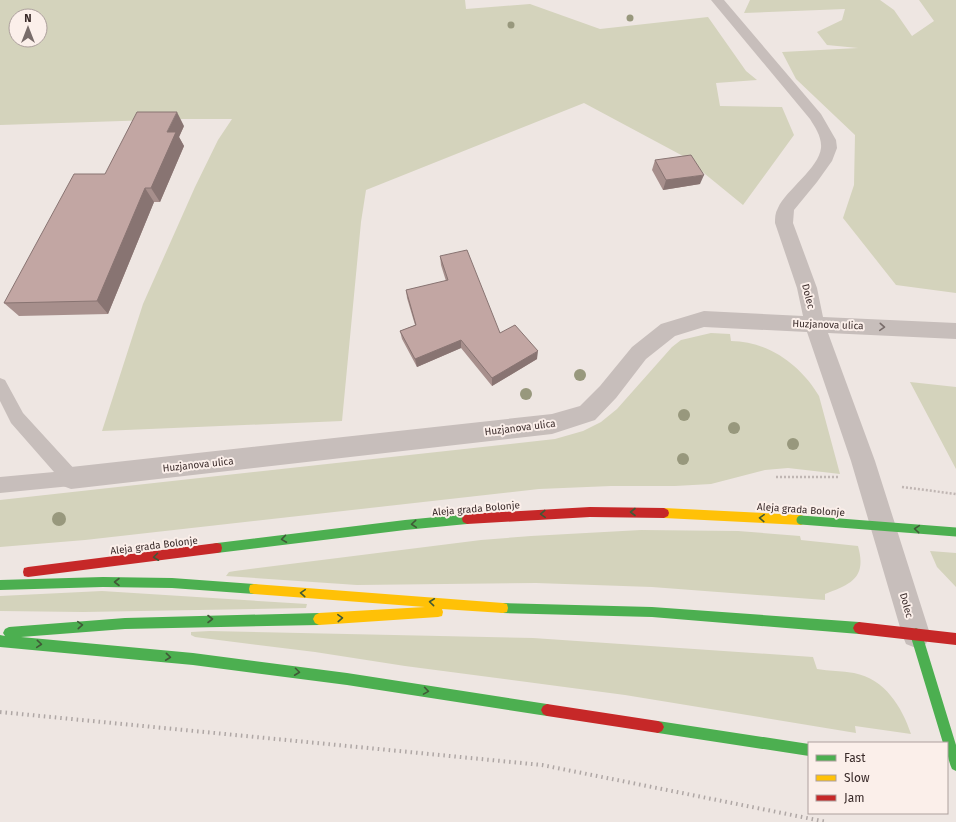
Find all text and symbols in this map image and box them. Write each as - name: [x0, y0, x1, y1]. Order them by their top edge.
- north arrow: [8, 8, 48, 48]
- text: N: [24, 12, 32, 25]
- street label: Dolec: [799, 282, 817, 310]
- street label: Huzjanova ulica: [792, 318, 864, 332]
- one-way arrow: [879, 322, 885, 331]
- street label: Huzjanova ulica: [484, 418, 556, 438]
- street label: Huzjanova ulica: [162, 455, 234, 475]
- street label: Aleja grada Bolonje: [432, 499, 520, 519]
- street label: Aleja grada Bolonje: [757, 501, 845, 519]
- one-way arrow: [630, 508, 636, 516]
- one-way arrow: [540, 509, 546, 518]
- one-way arrow: [759, 513, 765, 522]
- one-way arrow: [410, 519, 417, 528]
- one-way arrow: [914, 525, 920, 534]
- one-way arrow: [281, 534, 287, 543]
- street label: Aleja grada Bolonje: [110, 535, 198, 557]
- one-way arrow: [153, 552, 159, 561]
- one-way arrow: [114, 578, 120, 586]
- one-way arrow: [300, 588, 306, 597]
- street label: Dolec: [897, 591, 915, 619]
- one-way arrow: [429, 597, 435, 606]
- one-way arrow: [337, 614, 343, 623]
- one-way arrow: [207, 615, 213, 623]
- one-way arrow: [77, 620, 83, 629]
- one-way arrow: [36, 639, 42, 648]
- one-way arrow: [165, 652, 171, 661]
- one-way arrow: [294, 667, 300, 676]
- one-way arrow: [423, 686, 429, 695]
- legend: [808, 742, 948, 814]
- text: Fast: [844, 751, 866, 765]
- text: Slow: [844, 771, 870, 785]
- text: Jam: [844, 791, 864, 805]

